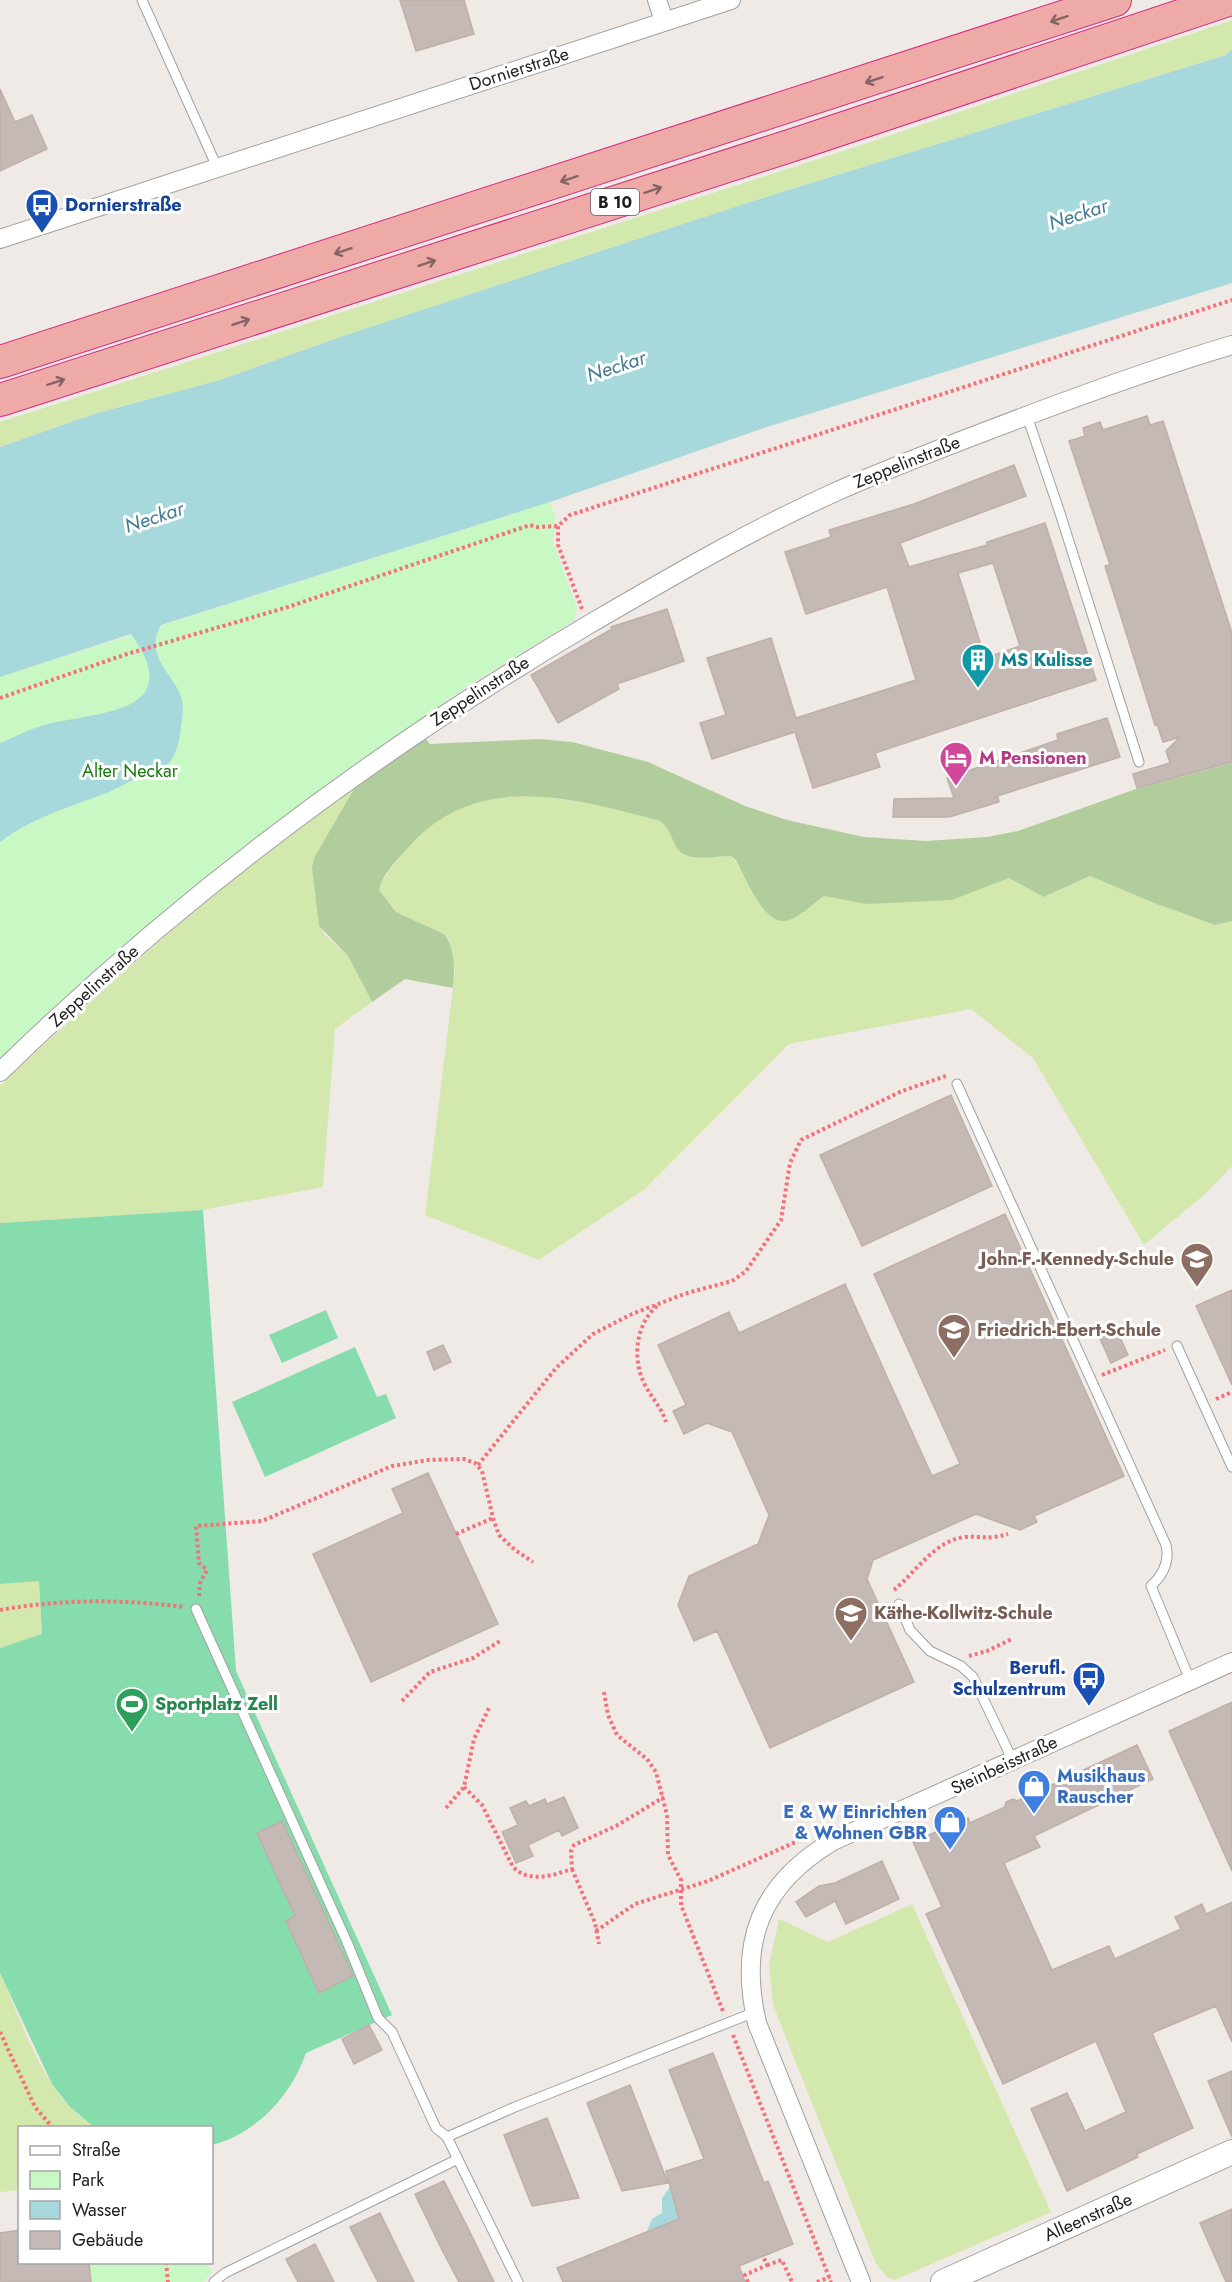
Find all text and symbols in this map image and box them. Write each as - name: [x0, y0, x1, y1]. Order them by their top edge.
- one-way arrow: [1051, 14, 1069, 25]
- street label: Dornierstraße: [466, 41, 572, 97]
- one-way arrow: [865, 75, 884, 86]
- one-way arrow: [560, 174, 579, 185]
- one-way arrow: [643, 184, 662, 195]
- bus stop icon: Dornierstraße: [24, 187, 60, 234]
- road number: B 10: [591, 189, 639, 215]
- water label: Neckar: [1045, 191, 1113, 238]
- place label: Dornierstraße: [65, 192, 181, 218]
- one-way arrow: [334, 246, 353, 257]
- one-way arrow: [417, 256, 436, 267]
- one-way arrow: [231, 316, 250, 327]
- water label: Neckar: [583, 343, 651, 390]
- one-way arrow: [46, 376, 65, 387]
- street label: Zeppelinstraße: [850, 429, 964, 495]
- water label: Neckar: [121, 494, 189, 541]
- building icon: MS Kulisse: [960, 642, 996, 689]
- place label: MS Kulisse: [1001, 647, 1093, 673]
- street label: Zeppelinstraße: [426, 649, 534, 733]
- hotel icon: M Pensionen: [938, 740, 974, 787]
- place label: M Pensionen: [979, 745, 1087, 771]
- park label: Alter Neckar: [82, 758, 179, 784]
- street label: Zeppelinstraße: [44, 939, 144, 1033]
- school or university icon: John-F.-Kennedy-Schule: [1179, 1241, 1215, 1288]
- place label: John-F.-Kennedy-Schule: [978, 1246, 1174, 1272]
- school or university icon: Friedrich-Ebert-Schule: [936, 1312, 972, 1359]
- place label: Friedrich-Ebert-Schule: [977, 1317, 1161, 1343]
- school or university icon: Käthe-Kollwitz-Schule: [833, 1595, 869, 1642]
- place label: Käthe-Kollwitz-Schule: [874, 1600, 1053, 1626]
- place label: Berufl. Schulzentrum: [952, 1655, 1066, 1702]
- bus stop icon: Berufl. Schulzentrum: [1071, 1660, 1107, 1707]
- sports icon: Sportplatz Zell: [114, 1686, 150, 1733]
- place label: Sportplatz Zell: [155, 1691, 278, 1717]
- street label: Steinbeisstraße: [946, 1729, 1062, 1801]
- place label: Musikhaus Rauscher: [1057, 1763, 1145, 1810]
- shop icon: Musikhaus Rauscher: [1016, 1768, 1052, 1815]
- place label: E & W Einrichten & Wohnen GBR: [783, 1799, 927, 1846]
- shop icon: E & W Einrichten & Wohnen GBR: [932, 1804, 968, 1851]
- legend: [18, 2126, 213, 2264]
- text: Straße: [72, 2137, 120, 2163]
- text: Park: [72, 2167, 104, 2193]
- street label: Alleenstraße: [1040, 2186, 1136, 2248]
- text: Wasser: [72, 2197, 127, 2223]
- text: Gebäude: [72, 2227, 143, 2253]

